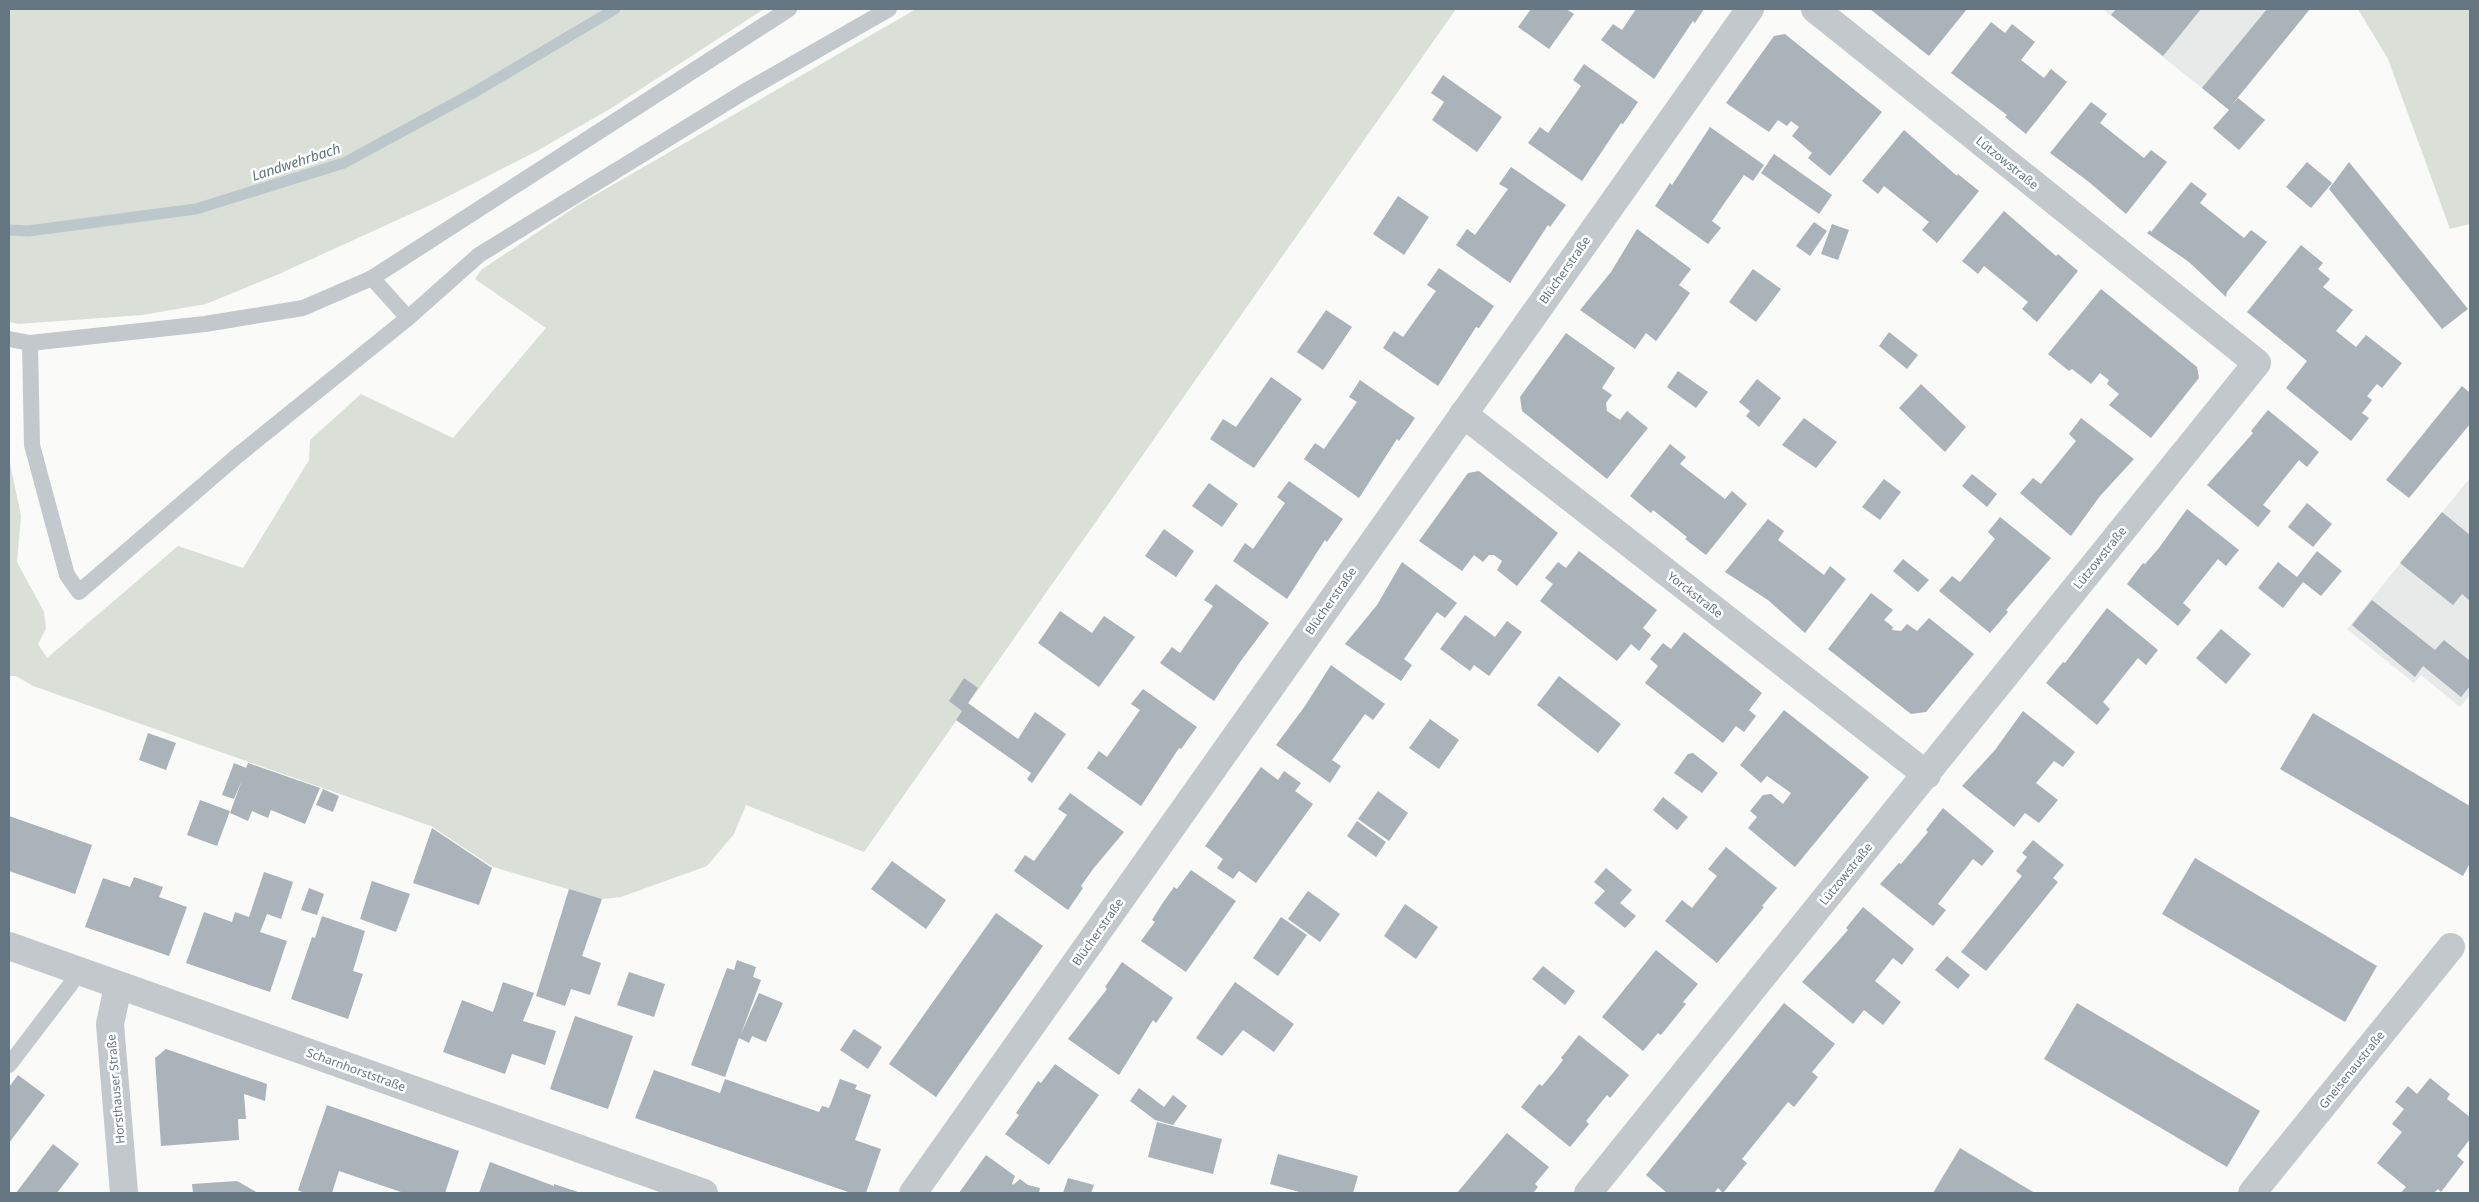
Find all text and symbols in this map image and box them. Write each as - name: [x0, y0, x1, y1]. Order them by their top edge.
- street label: Lützowstraße: [1972, 132, 2042, 193]
- water label: Landwehrbach: [249, 138, 343, 185]
- street label: Blücherstraße: [1535, 232, 1594, 307]
- street label: Lützowstraße: [2069, 523, 2130, 593]
- street label: Blücherstraße: [1301, 563, 1360, 638]
- street label: Yorckstraße: [1664, 568, 1727, 622]
- street label: Lützowstraße: [1815, 839, 1876, 909]
- street label: Blücherstraße: [1068, 894, 1127, 969]
- street label: Gneisenaustraße: [2315, 1027, 2389, 1112]
- street label: Horsthauser Straße: [102, 1033, 129, 1145]
- street label: Scharnhorststraße: [304, 1044, 408, 1095]

